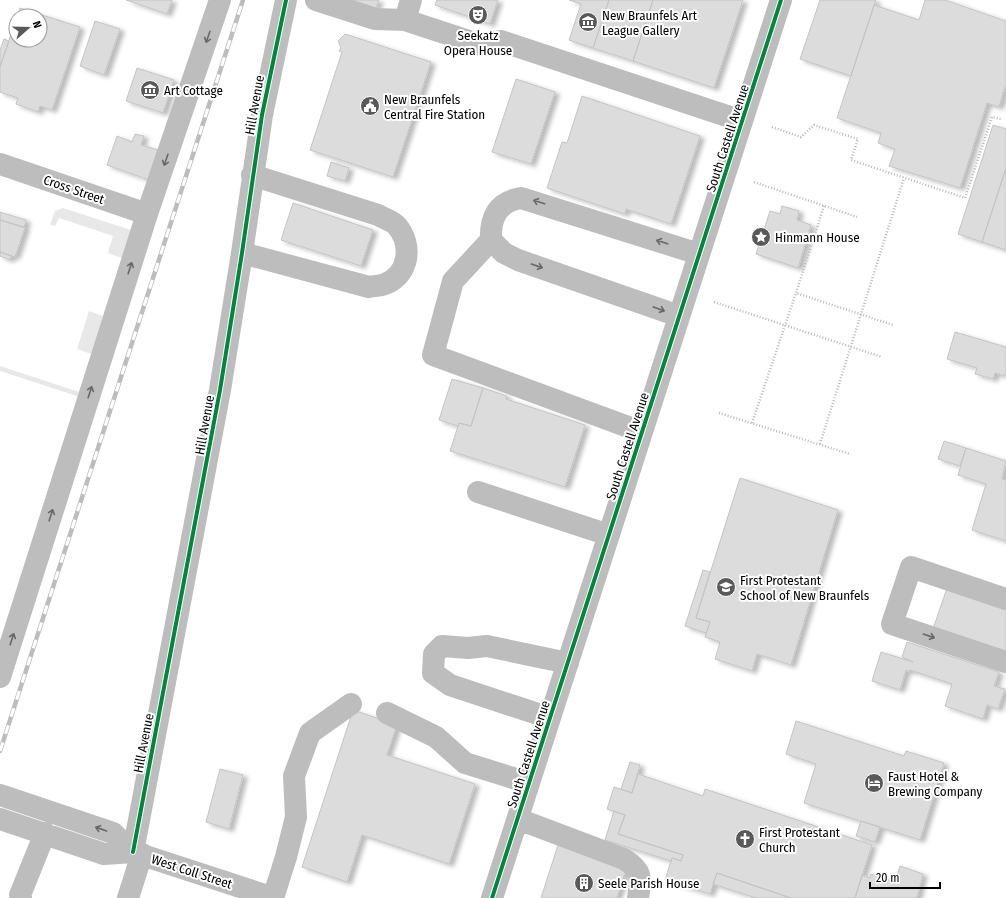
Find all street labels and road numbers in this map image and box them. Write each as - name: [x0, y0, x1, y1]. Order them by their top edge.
- street label: Hill Avenue: [242, 74, 267, 136]
- street label: South Castell Avenue: [703, 83, 752, 194]
- street label: Cross Street: [41, 172, 107, 207]
- street label: South Castell Avenue: [603, 391, 652, 502]
- street label: Hill Avenue: [192, 394, 217, 456]
- street label: South Castell Avenue: [504, 699, 553, 810]
- street label: Hill Avenue: [130, 712, 157, 774]
- street label: West Coll Street: [150, 851, 235, 892]

